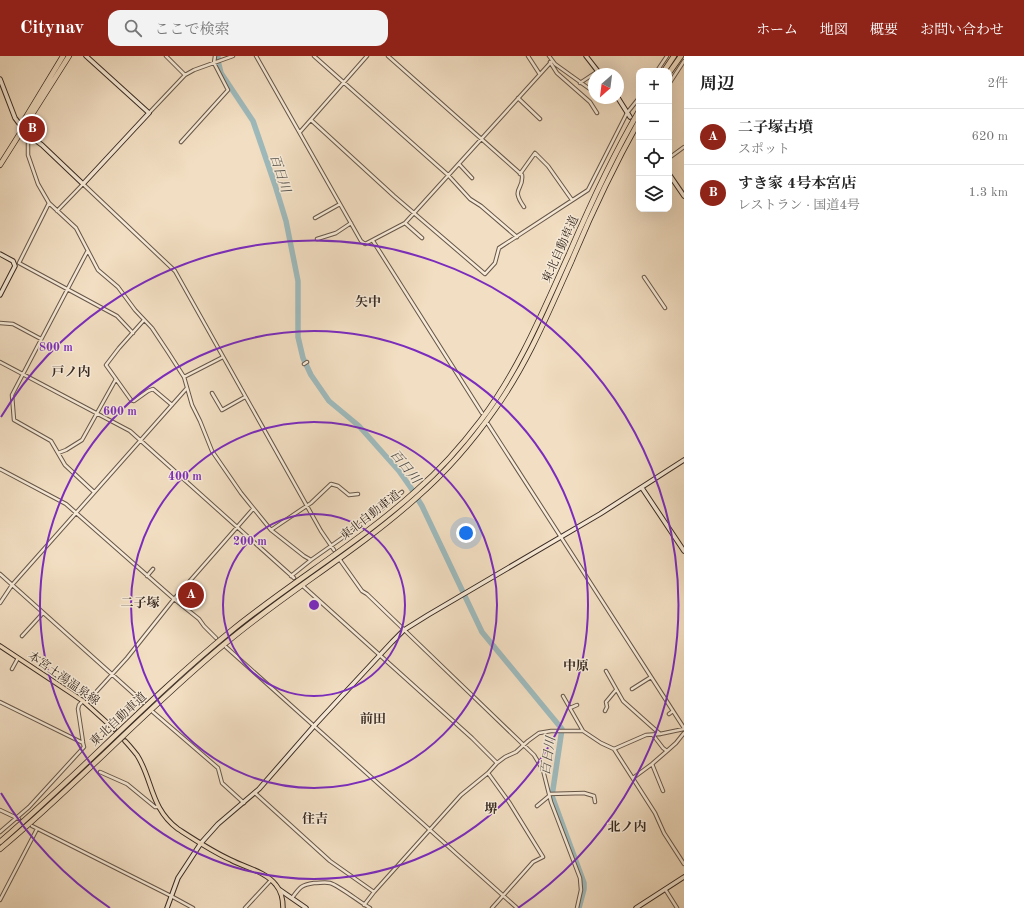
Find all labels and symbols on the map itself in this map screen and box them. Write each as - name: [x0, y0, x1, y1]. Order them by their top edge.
- north arrow: [588, 68, 624, 104]
- pin: B: [19, 114, 45, 144]
- water label: 百日川: [267, 153, 293, 196]
- street label: 東北自動車道: [539, 213, 581, 285]
- district label: 矢中: [355, 294, 381, 309]
- text: 800 m: [39, 342, 73, 354]
- district label: 戸ノ内: [51, 364, 91, 379]
- text: 600 m: [103, 406, 137, 418]
- water label: 百日川: [388, 447, 424, 488]
- text: 400 m: [168, 471, 202, 483]
- street label: 東北自動車道: [337, 487, 403, 543]
- your location: [456, 523, 476, 543]
- text: 200 m: [233, 536, 267, 548]
- pin: A: [178, 580, 204, 610]
- district label: 二子塚: [120, 596, 160, 610]
- centre of rings: [307, 598, 321, 612]
- street label: 本宮土湯温泉線: [26, 648, 102, 708]
- district label: 中原: [563, 658, 589, 673]
- street label: 東北自動車道: [87, 689, 149, 749]
- district label: 前田: [360, 711, 386, 726]
- water label: 百日川: [538, 734, 558, 777]
- district label: 堺: [484, 802, 498, 816]
- district label: 住吉: [302, 811, 328, 826]
- district label: 北ノ内: [607, 819, 647, 834]

